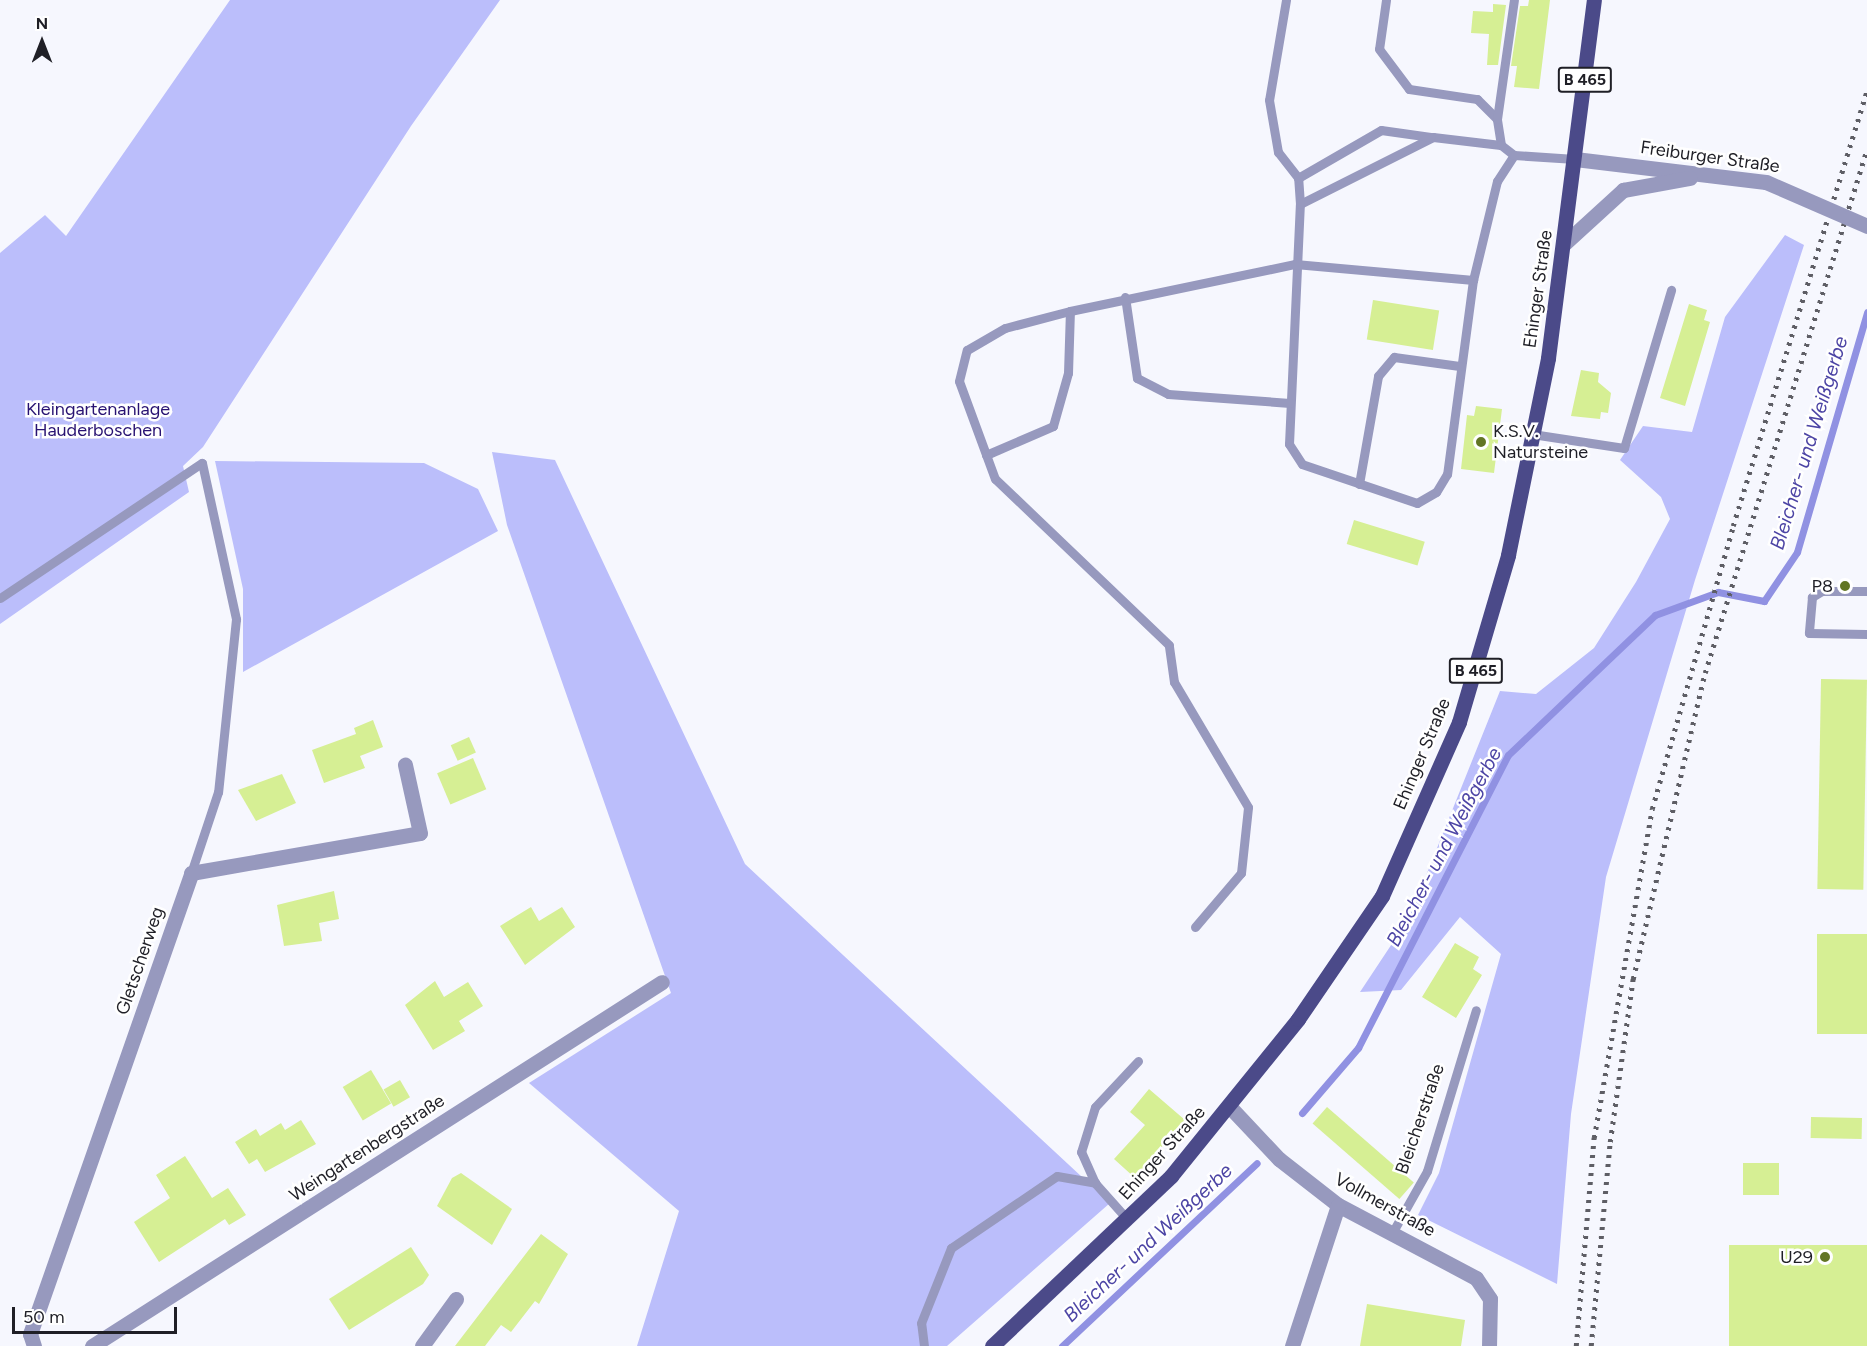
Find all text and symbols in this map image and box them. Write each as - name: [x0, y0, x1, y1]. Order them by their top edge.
- north arrow: [12, 12, 72, 72]
- text: N: [36, 14, 48, 33]
- road number: B 465: [1556, 67, 1614, 93]
- street label: Freiburger Straße: [1639, 137, 1781, 177]
- street label: Ehinger Straße: [1519, 229, 1557, 349]
- water label: Bleicher- und Weißgerbe: [1765, 333, 1853, 553]
- park label: Kleingartenanlage Hauderboschen: [26, 399, 170, 442]
- place label: K.S.V. Natursteine: [1493, 421, 1588, 464]
- marker: K.S.V. Natursteine: [1474, 435, 1488, 449]
- place label: P8: [1812, 575, 1833, 597]
- marker: P8: [1838, 579, 1852, 593]
- road number: B 465: [1448, 658, 1504, 684]
- street label: Ehinger Straße: [1389, 695, 1455, 813]
- water label: Bleicher- und Weißgerbe: [1381, 743, 1507, 951]
- street label: Gletscherweg: [111, 904, 169, 1018]
- street label: Bleicherstraße: [1391, 1061, 1449, 1177]
- street label: Weingartenbergstraße: [285, 1090, 449, 1206]
- street label: Ehinger Straße: [1114, 1102, 1210, 1204]
- water label: Bleicher- und Weißgerbe: [1059, 1159, 1237, 1327]
- street label: Vollmerstraße: [1331, 1168, 1439, 1242]
- place label: U29: [1780, 1246, 1813, 1268]
- marker: U29: [1818, 1250, 1832, 1264]
- scale bar: [15, 1295, 180, 1333]
- text: 50 m: [23, 1306, 65, 1328]

